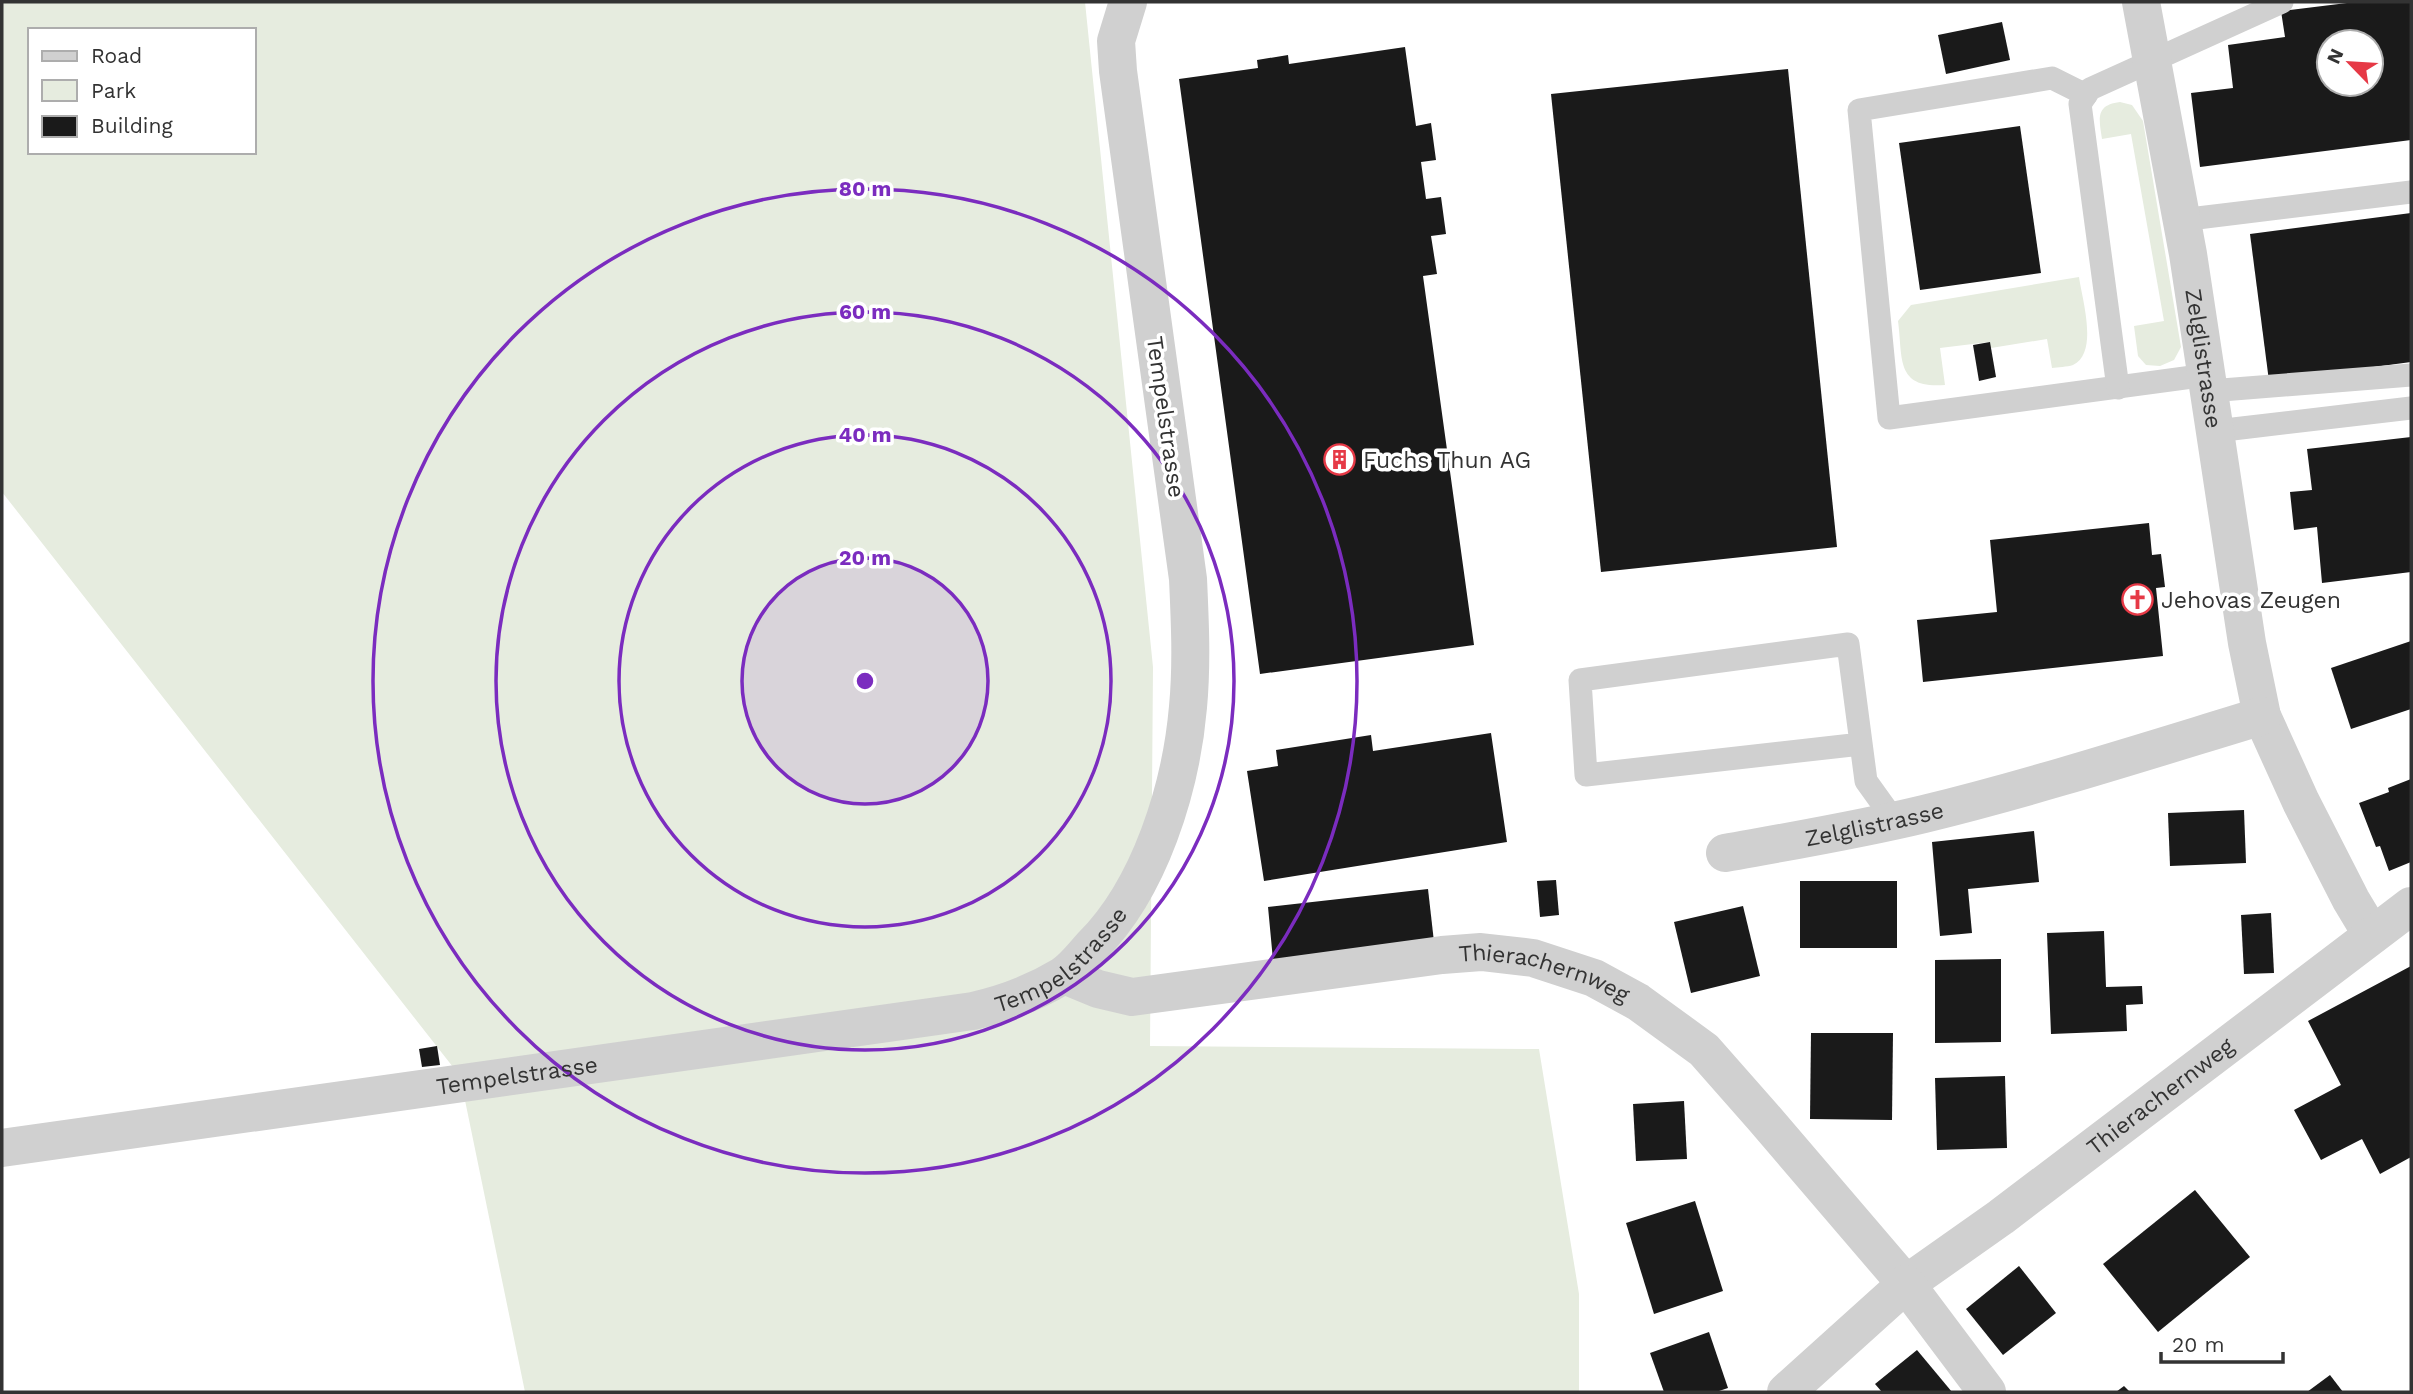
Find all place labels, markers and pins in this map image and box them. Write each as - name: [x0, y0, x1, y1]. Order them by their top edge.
- building icon: Fuchs Thun AG: [1323, 443, 1357, 477]
- place label: Fuchs Thun AG: [1363, 447, 1531, 474]
- church icon: Jehovas Zeugen: [2121, 583, 2155, 617]
- place label: Jehovas Zeugen: [2161, 587, 2341, 614]
- centre of rings: [853, 669, 877, 693]

